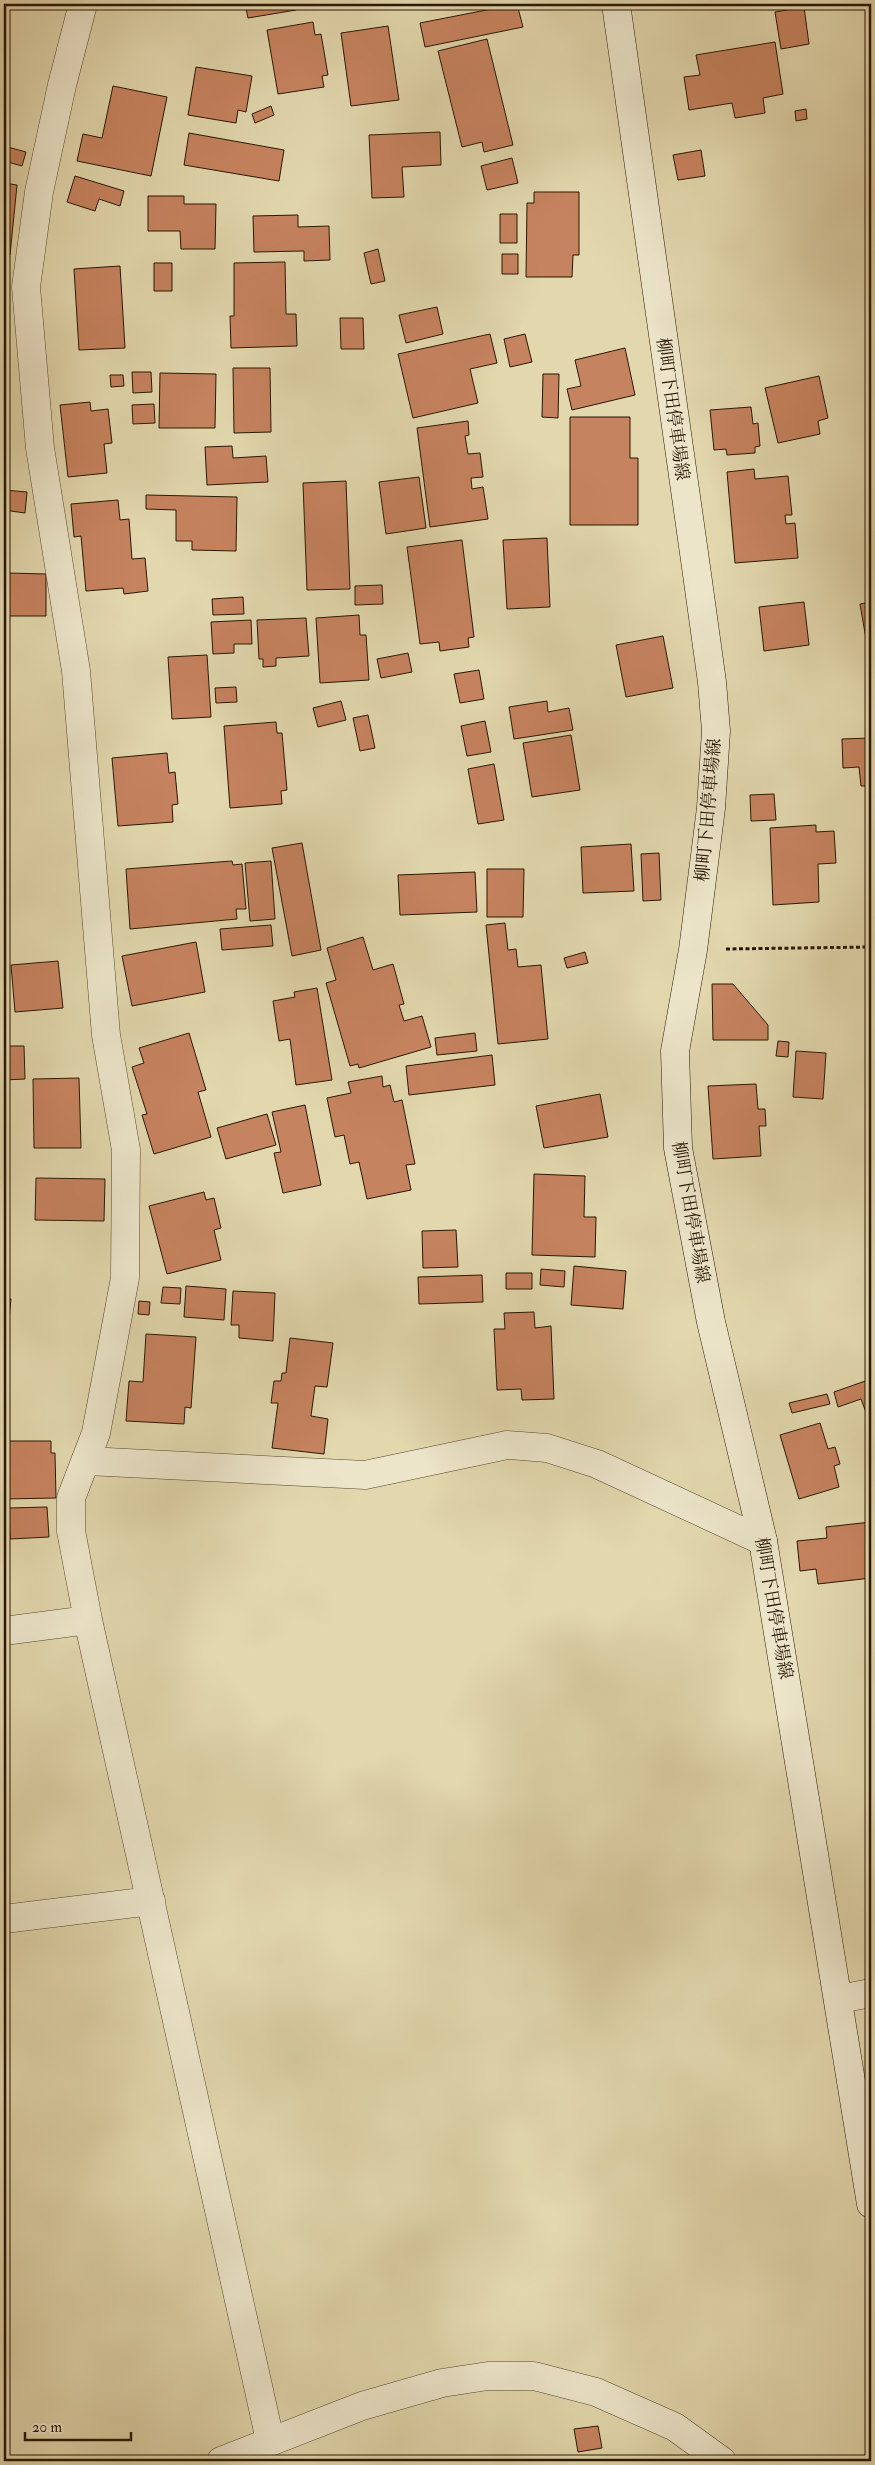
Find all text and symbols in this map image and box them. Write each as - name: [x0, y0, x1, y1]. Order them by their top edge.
- street label: 柳町下田停車場線: [651, 336, 694, 482]
- street label: 柳町下田停車場線: [691, 737, 726, 883]
- street label: 柳町下田停車場線: [667, 1139, 714, 1285]
- street label: 柳町下田停車場線: [750, 1535, 797, 1681]
- scale bar: [25, 2410, 131, 2442]
- text: 20 m: [32, 2418, 62, 2437]

